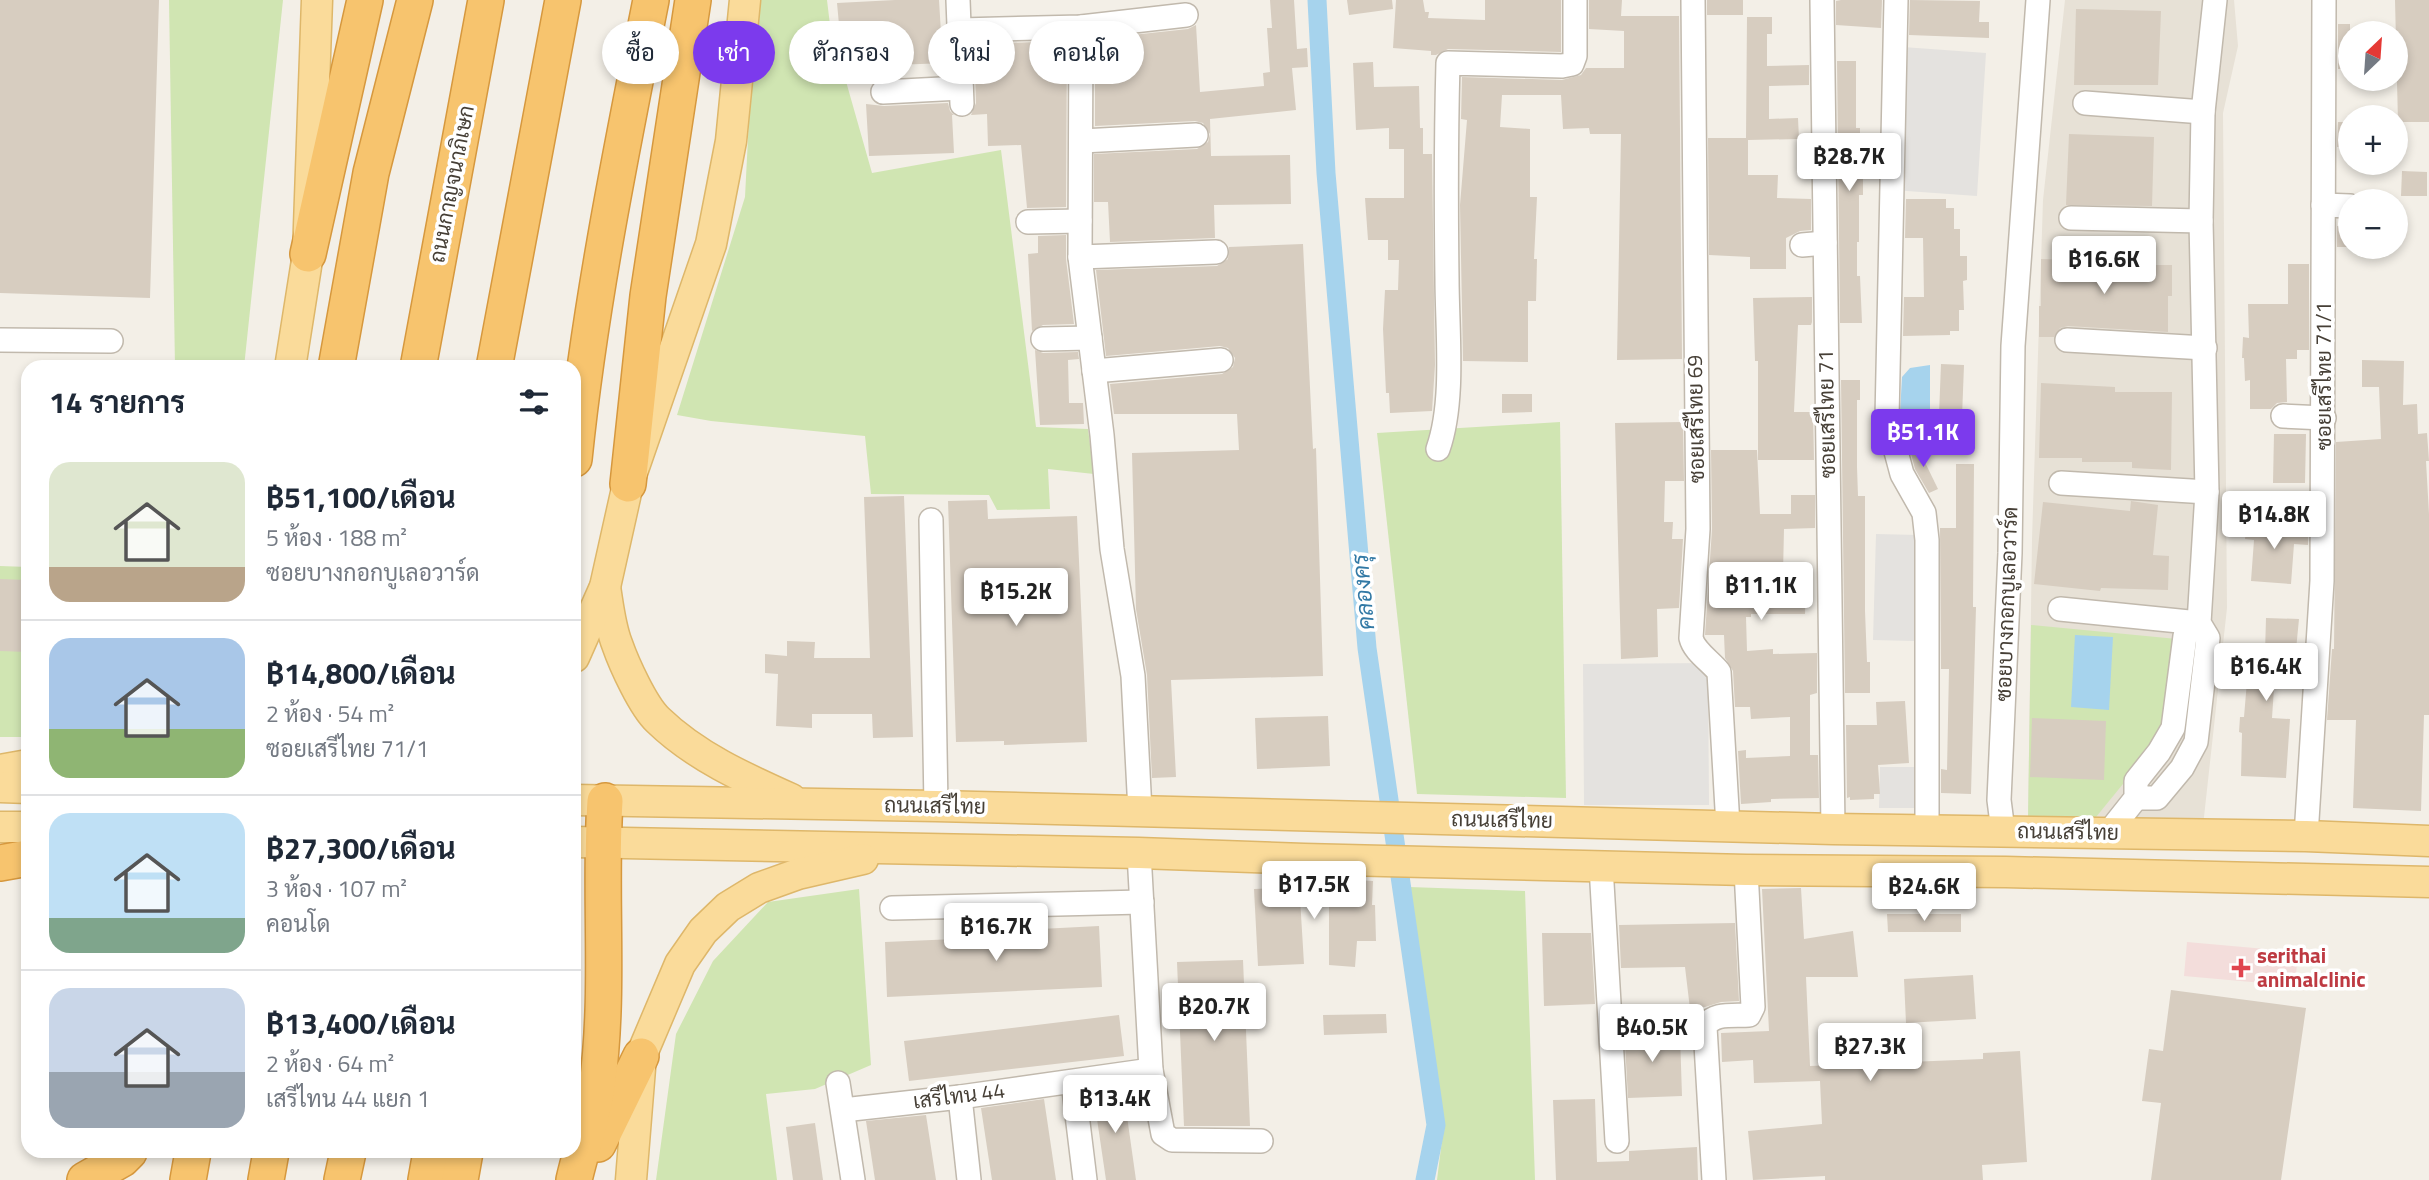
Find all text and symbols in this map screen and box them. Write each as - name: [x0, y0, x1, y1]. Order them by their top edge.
- chip: ซื้อ: [602, 21, 679, 84]
- chip: เช่า: [693, 21, 775, 84]
- chip: ตัวกรอง: [789, 21, 914, 84]
- chip: ใหม่: [928, 21, 1015, 84]
- chip: คอนโด: [1029, 21, 1144, 84]
- north arrow: [2338, 21, 2408, 91]
- map controls: [2338, 21, 2408, 259]
- street label: ถนนกาญจนาภิเษก: [420, 102, 482, 265]
- button: +: [2338, 105, 2408, 175]
- pin: ฿28.7K: [1792, 134, 1906, 193]
- text: ฿28.7K: [1813, 138, 1885, 173]
- button: −: [2338, 189, 2408, 259]
- pin: ฿16.6K: [2047, 236, 2161, 296]
- text: ฿16.6K: [2068, 241, 2140, 276]
- street label: ซอยเสรีไทย 71/1: [2307, 302, 2339, 450]
- street label: ซอยเสรีไทย 71: [1809, 350, 1843, 478]
- street label: ซอยเสรีไทย 69: [1678, 355, 1712, 483]
- text: 14 รายการ: [49, 379, 185, 425]
- icon: filters: [515, 383, 553, 421]
- pin: ฿51.1K: [1866, 410, 1980, 469]
- text: ฿51.1K: [1887, 414, 1959, 449]
- text: ฿51,100/เดือน: [266, 474, 456, 520]
- icon: home: [105, 490, 189, 574]
- pin: ฿14.8K: [2217, 491, 2331, 551]
- text: ฿14.8K: [2238, 496, 2310, 531]
- street label: ซอยบางกอกบูเลอวาร์ด: [1987, 506, 2025, 702]
- text: 5 ห้อง · 188 m²: [266, 520, 407, 555]
- water label: คลองครุ: [1342, 552, 1383, 632]
- text: ซอยบางกอกบูเลอวาร์ด: [266, 555, 480, 590]
- pin: ฿11.1K: [1704, 562, 1818, 622]
- text: ฿11.1K: [1725, 567, 1797, 602]
- pin: ฿15.2K: [959, 568, 1073, 628]
- text: ฿15.2K: [980, 573, 1052, 608]
- pin: ฿16.4K: [2209, 644, 2323, 703]
- text: ฿16.4K: [2230, 648, 2302, 683]
- text: ฿14,800/เดือน: [266, 650, 456, 696]
- icon: home: [105, 666, 189, 750]
- text: 2 ห้อง · 54 m²: [266, 696, 394, 731]
- text: ซอยเสรีไทย 71/1: [266, 731, 429, 766]
- street label: ถนนเสรีไทย: [884, 788, 986, 822]
- street label: ถนนเสรีไทย: [1451, 802, 1553, 836]
- street label: ถนนเสรีไทย: [2017, 814, 2119, 848]
- text: ฿27,300/เดือน: [266, 825, 456, 871]
- icon: home: [105, 841, 189, 925]
- pin: ฿17.5K: [1257, 862, 1371, 921]
- pin: ฿24.6K: [1867, 864, 1981, 923]
- text: ฿17.5K: [1278, 866, 1350, 901]
- text: ฿24.6K: [1888, 868, 1960, 903]
- text: 3 ห้อง · 107 m²: [266, 871, 407, 906]
- pin: ฿16.7K: [939, 904, 1053, 963]
- text: คอนโด: [266, 906, 330, 941]
- text: ฿16.7K: [960, 908, 1032, 943]
- place label: serithai animalclinic: [2257, 939, 2366, 995]
- marker: serithai animalclinic: [2231, 958, 2251, 978]
- pin: ฿20.7K: [1157, 984, 1271, 1043]
- text: ฿20.7K: [1178, 988, 1250, 1023]
- text: ฿13,400/เดือน: [266, 1000, 456, 1046]
- pin: ฿40.5K: [1595, 1004, 1709, 1064]
- text: ฿40.5K: [1616, 1009, 1688, 1044]
- icon: home: [105, 1016, 189, 1100]
- pin: ฿27.3K: [1813, 1024, 1927, 1083]
- text: ฿27.3K: [1834, 1028, 1906, 1063]
- text: 2 ห้อง · 64 m²: [266, 1046, 394, 1081]
- street label: เสรีไทน 44: [911, 1073, 1007, 1117]
- pin: ฿13.4K: [1058, 1076, 1172, 1135]
- text: ฿13.4K: [1079, 1080, 1151, 1115]
- text: เสรีไทน 44 แยก 1: [266, 1081, 430, 1116]

